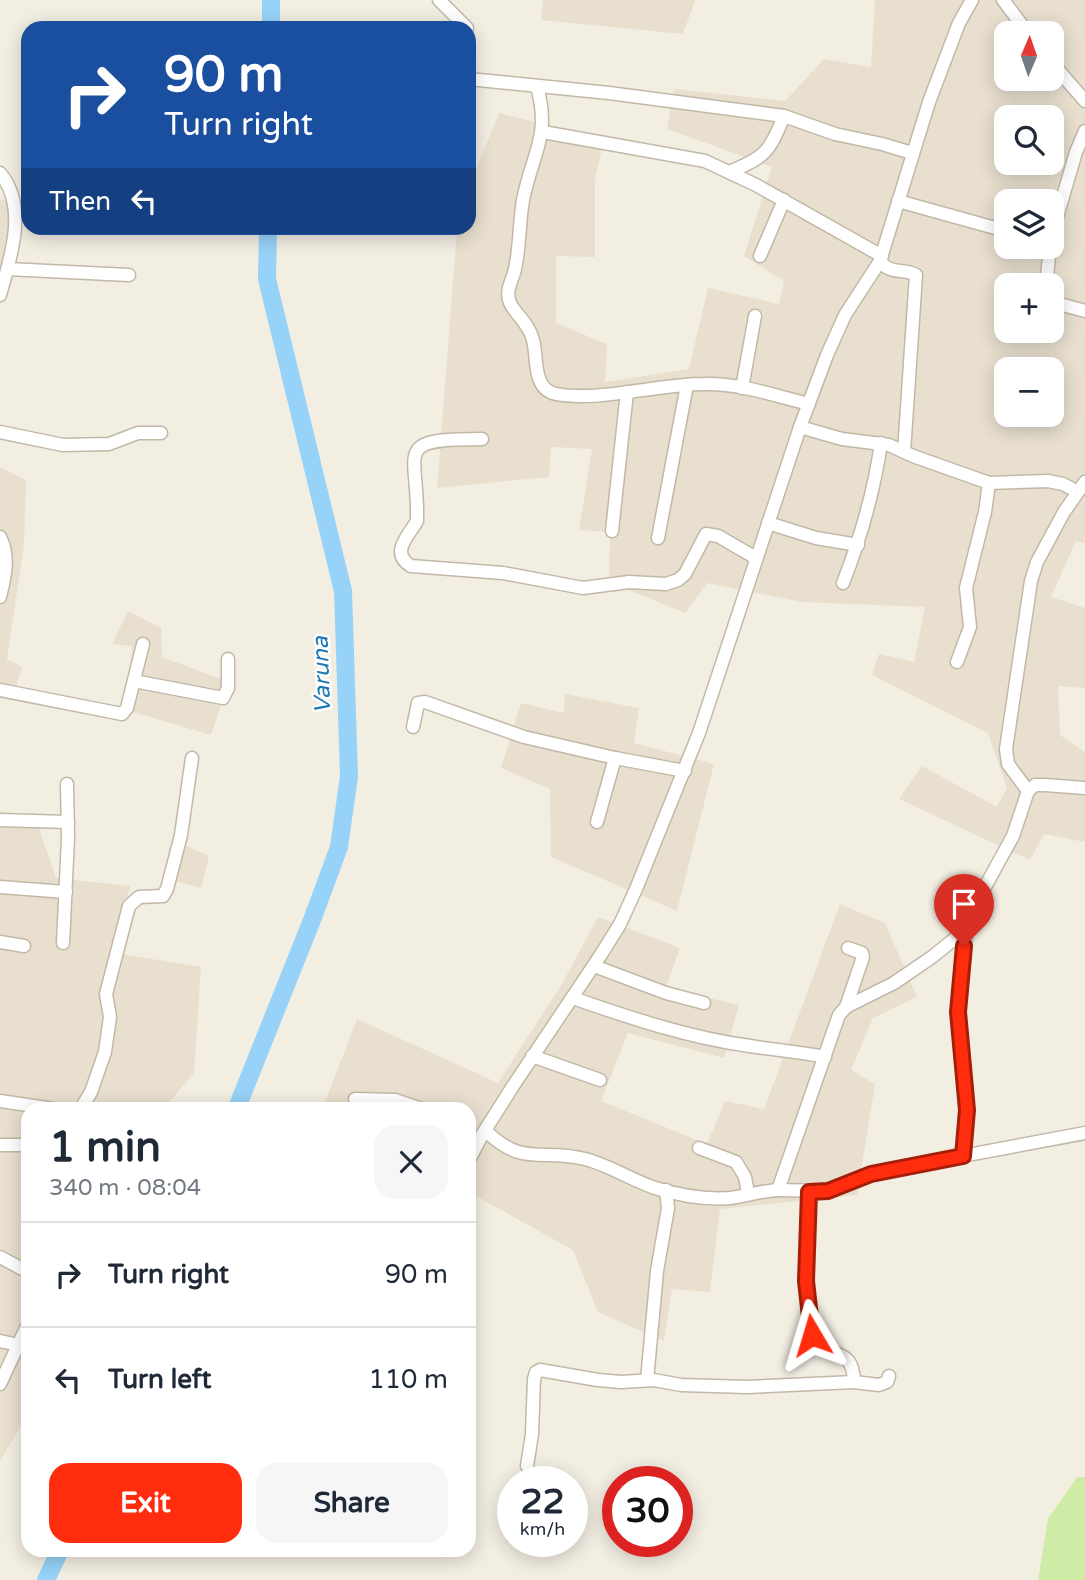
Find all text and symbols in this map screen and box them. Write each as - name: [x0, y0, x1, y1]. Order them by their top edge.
- north arrow: [994, 21, 1064, 91]
- map controls: [994, 21, 1064, 427]
- text: 90 m: [164, 46, 283, 105]
- icon: right: [49, 49, 140, 140]
- button: search: [994, 105, 1064, 175]
- text: Turn right: [164, 106, 313, 144]
- icon: left: [125, 182, 163, 220]
- text: Then: [49, 186, 111, 217]
- button: layers: [994, 189, 1064, 259]
- button: +: [994, 273, 1064, 343]
- button: −: [994, 357, 1064, 427]
- water label: Varuna: [307, 635, 337, 714]
- pin: [934, 874, 994, 946]
- icon: arrive: [945, 885, 983, 923]
- text: 1 min: [49, 1122, 161, 1173]
- button: close: [374, 1125, 448, 1199]
- text: 340 m · 08:04: [49, 1174, 201, 1202]
- icon: right: [49, 1256, 87, 1294]
- text: Turn right: [108, 1259, 229, 1290]
- text: 90 m: [385, 1259, 448, 1290]
- position arrow: [775, 1298, 849, 1372]
- icon: left: [49, 1361, 87, 1399]
- text: Turn left: [108, 1364, 211, 1395]
- text: 110 m: [368, 1364, 448, 1395]
- button: Exit: [49, 1463, 242, 1543]
- button: Share: [256, 1463, 448, 1543]
- speed limit sign: 30: [602, 1466, 693, 1557]
- text: 22: [521, 1481, 564, 1523]
- text: km/h: [520, 1518, 565, 1540]

